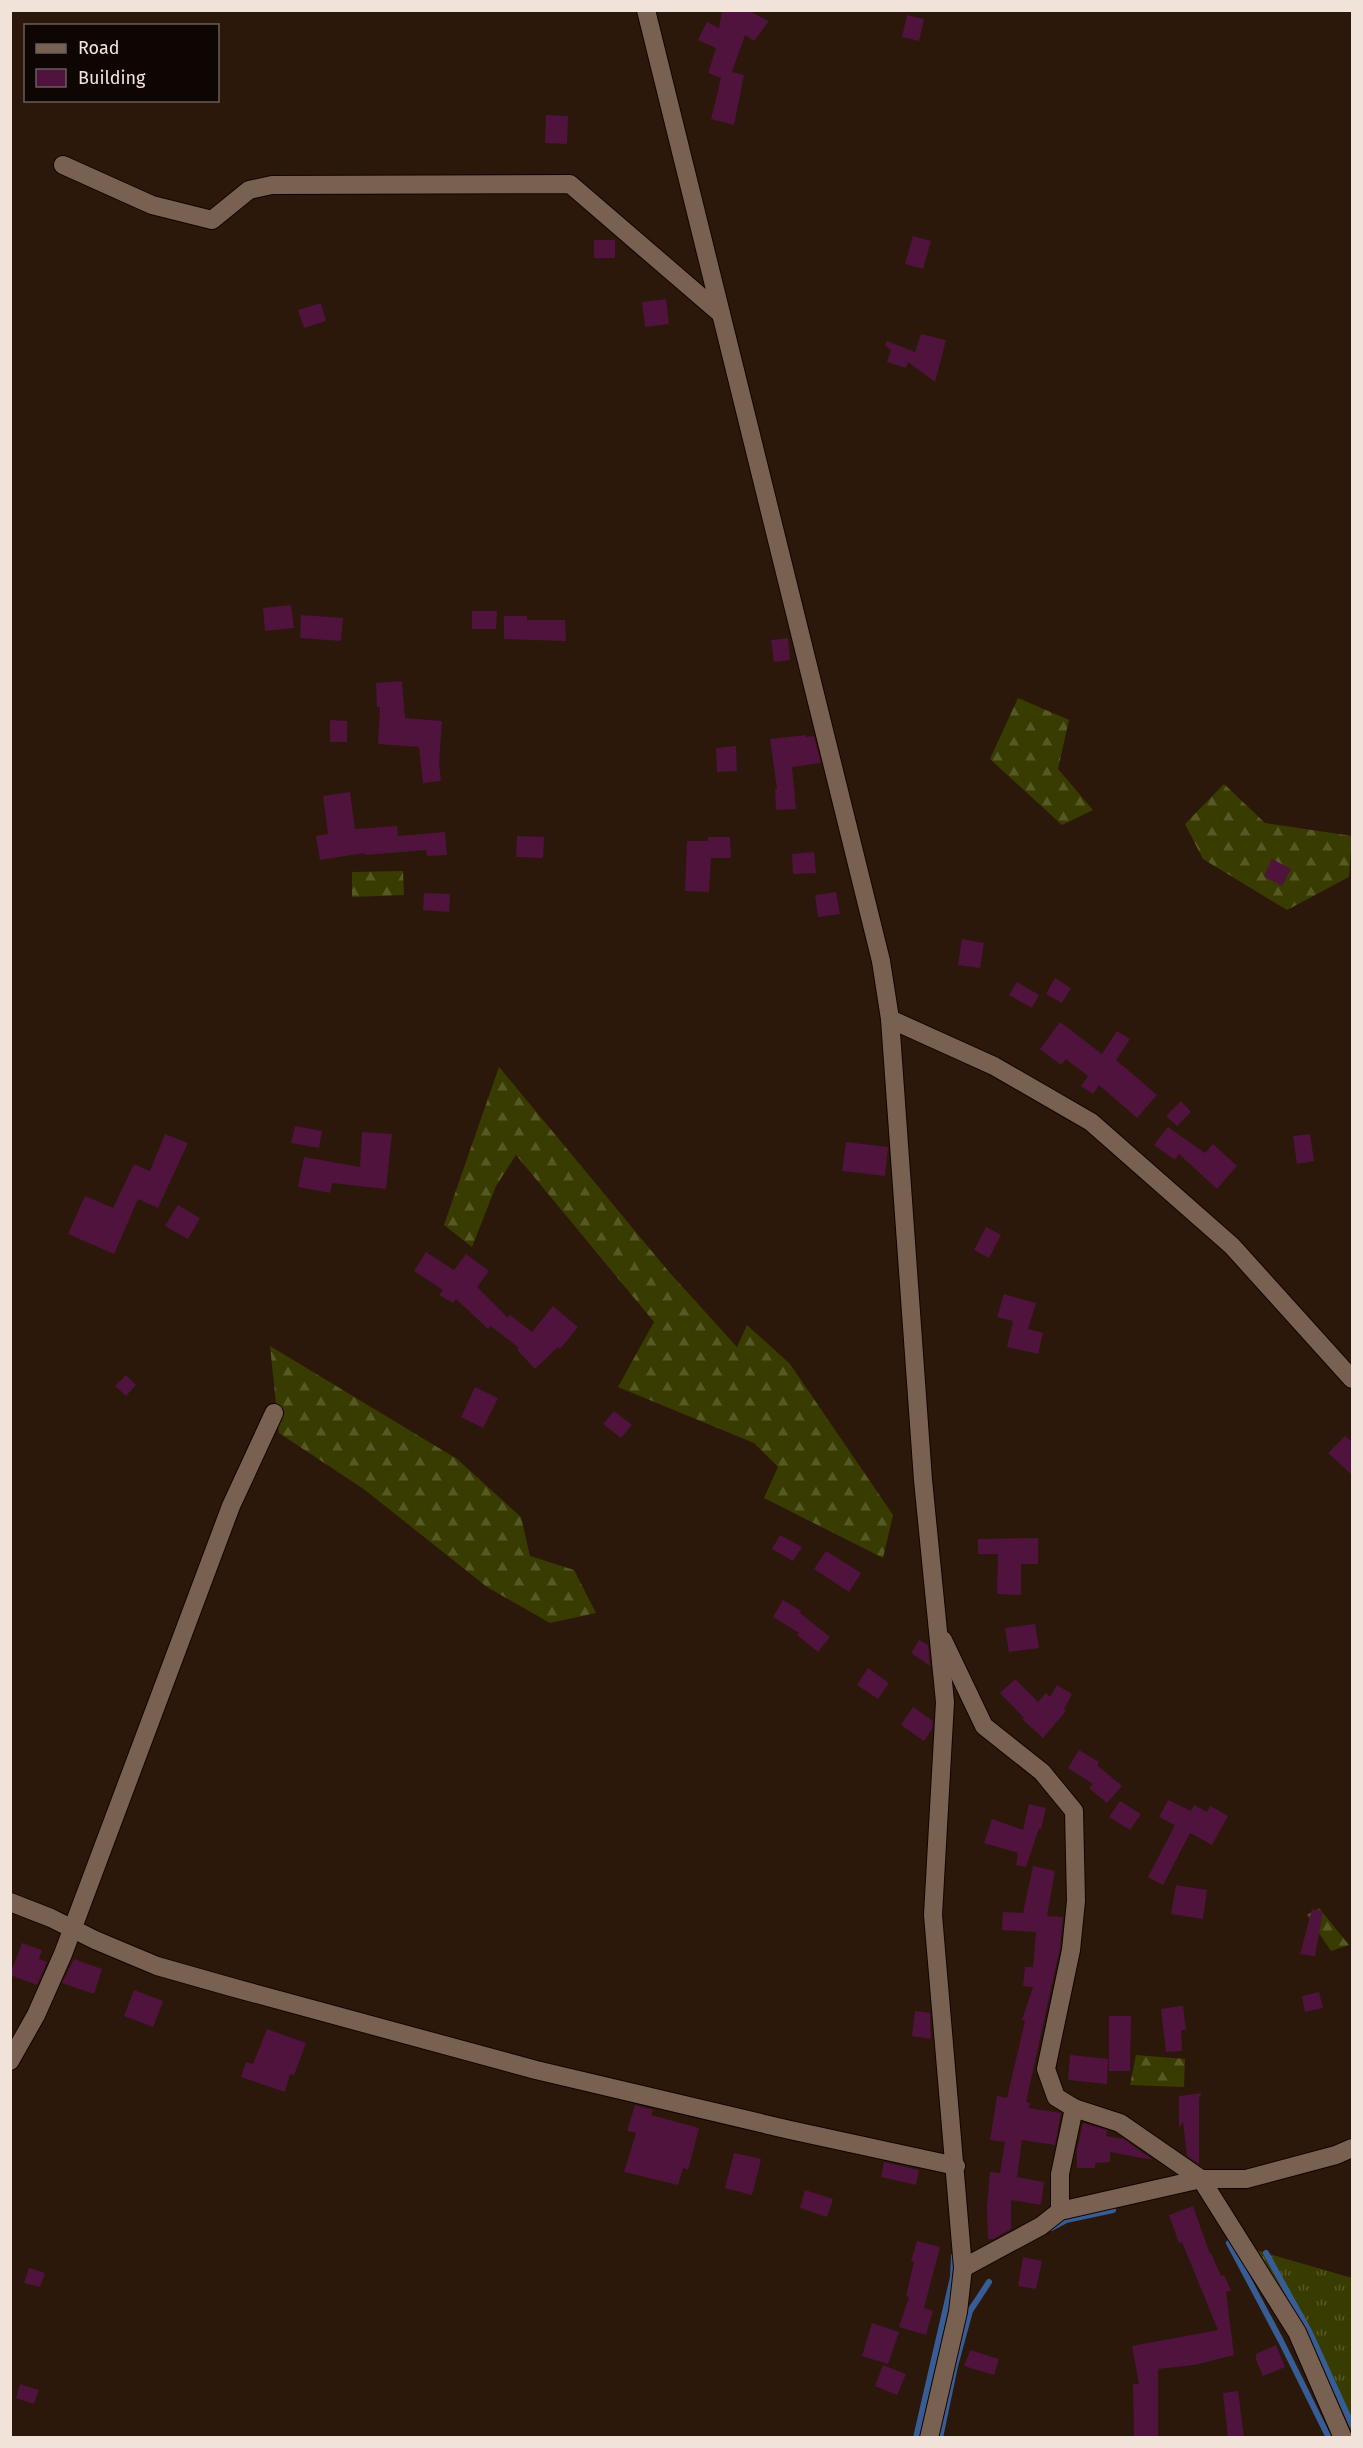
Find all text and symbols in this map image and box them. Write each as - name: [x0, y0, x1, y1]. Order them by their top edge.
- legend: [24, 24, 219, 102]
- text: Road: [78, 37, 120, 59]
- text: Building: [78, 67, 146, 89]

